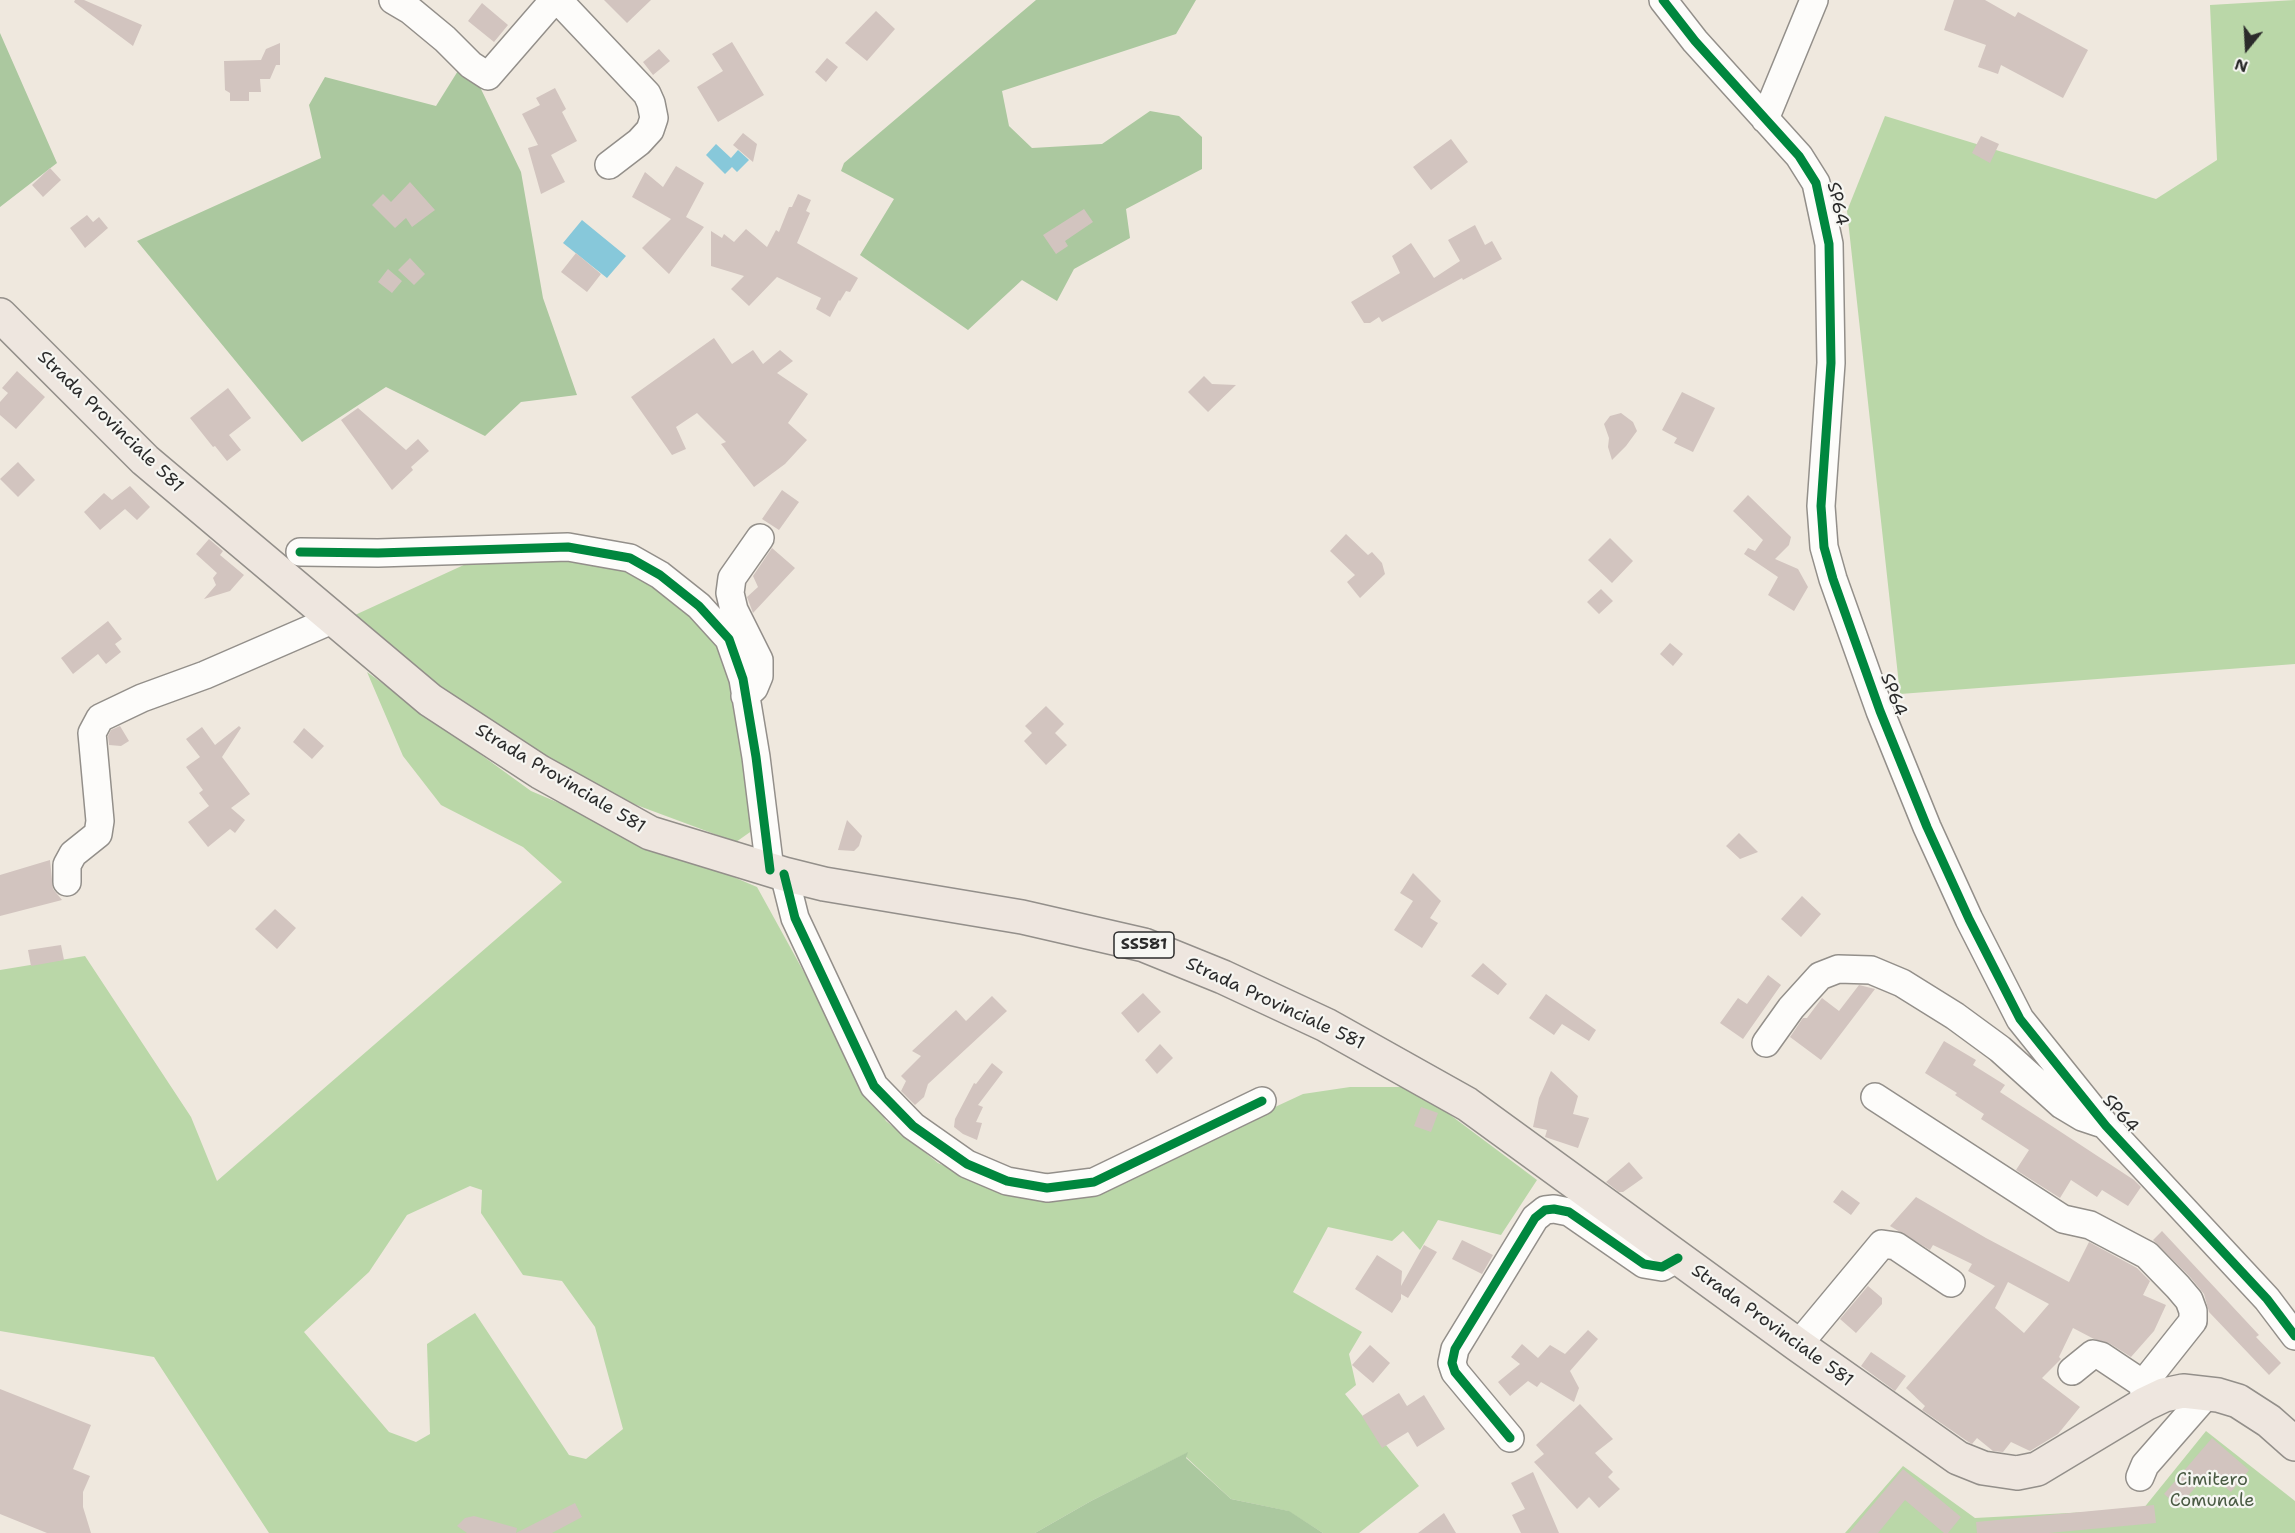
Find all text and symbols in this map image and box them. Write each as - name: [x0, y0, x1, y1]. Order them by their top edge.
- north arrow: [2217, 18, 2277, 78]
- text: N: [2232, 54, 2251, 78]
- street label: SP64: [1822, 180, 1852, 228]
- street label: Strada Provinciale 581: [33, 347, 187, 497]
- street label: SP64: [1875, 670, 1911, 720]
- street label: Strada Provinciale 581: [471, 720, 649, 838]
- road number: SS581: [1114, 932, 1174, 958]
- street label: Strada Provinciale 581: [1182, 953, 1368, 1055]
- street label: SP64: [2097, 1090, 2143, 1138]
- street label: Strada Provinciale 581: [1687, 1260, 1857, 1392]
- park label: Cimitero Comunale: [2170, 1469, 2254, 1512]

